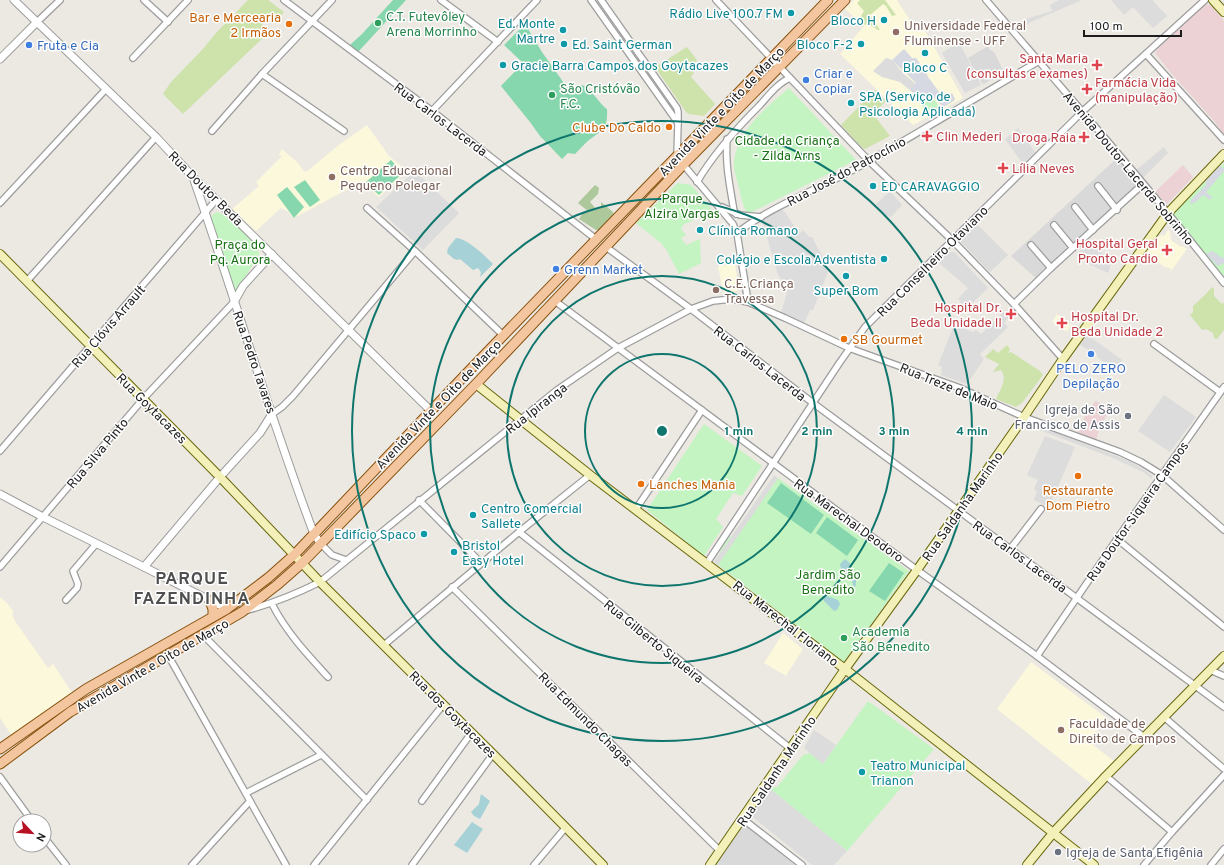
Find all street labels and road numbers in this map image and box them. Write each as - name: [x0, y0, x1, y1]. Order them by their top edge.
- street label: Avenida Vinte e Oito de Março: [656, 44, 789, 180]
- street label: Rua Carlos Lacerda: [390, 80, 490, 161]
- street label: Avenida Doutor Lacerda Sobrinho: [1059, 89, 1196, 249]
- street label: Rua José do Patrocínio: [785, 135, 909, 211]
- street label: Rua Doutor Beda: [164, 149, 245, 230]
- street label: Rua Conselheiro Otaviano: [874, 203, 992, 321]
- street label: Rua Clóvis Arrault: [69, 283, 150, 372]
- street label: Rua Pedro Tavares: [228, 309, 278, 416]
- street label: Rua Carlos Lacerda: [709, 324, 808, 406]
- street label: Avenida Vinte e Oito de Março: [373, 337, 506, 473]
- street label: Rua Treze de Maio: [897, 361, 1000, 415]
- street label: Rua Goytacazes: [112, 371, 189, 448]
- street label: Rua Ipiranga: [503, 381, 571, 439]
- street label: Rua Silva Pinto: [64, 416, 133, 493]
- street label: Rua Doutor Siqueira Campos: [1084, 439, 1193, 585]
- street label: Rua Saldanha Marinho: [920, 449, 1008, 565]
- street label: Rua Marechal Deodoro: [790, 476, 906, 567]
- street label: Rua Carlos Lacerda: [969, 518, 1069, 597]
- street label: Rua Marechal Floriano: [729, 578, 841, 671]
- street label: Rua Gilberto Siqueira: [600, 597, 706, 688]
- street label: Avenida Vinte e Oito de Março: [74, 616, 232, 717]
- street label: Rua dos Goytacazes: [405, 668, 499, 762]
- street label: Rua Edmundo Chagas: [534, 670, 635, 771]
- street label: Rua Saldanha Marinho: [735, 714, 821, 831]

